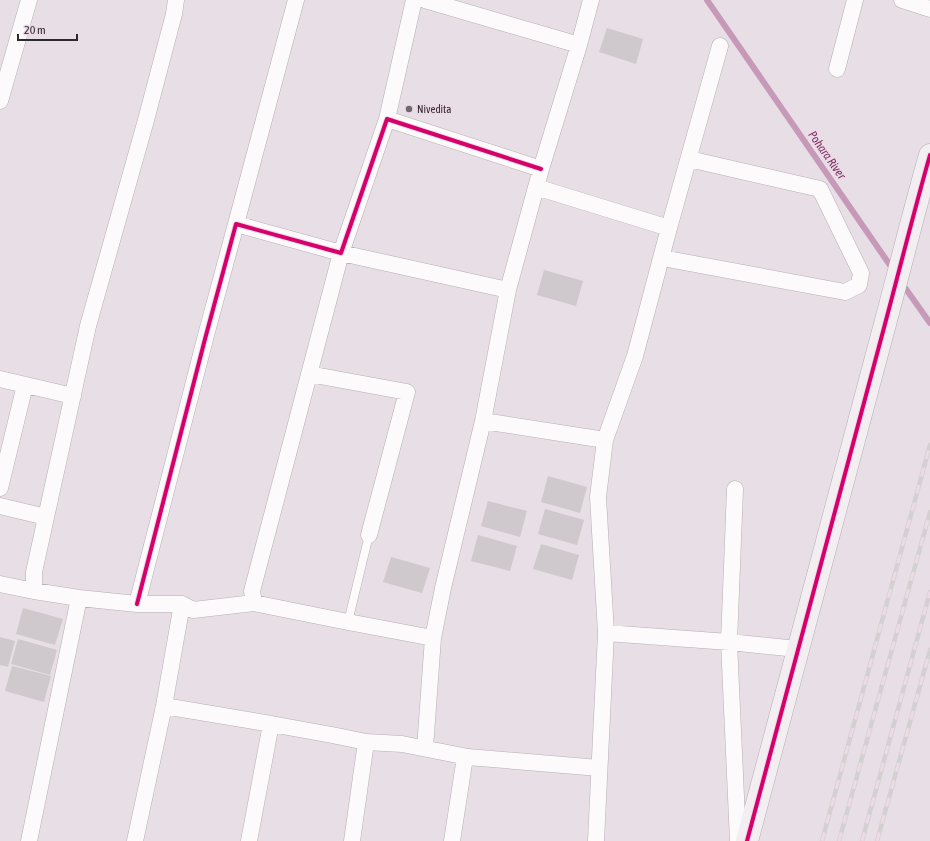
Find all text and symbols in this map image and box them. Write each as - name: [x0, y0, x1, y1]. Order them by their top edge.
- scale bar: [18, 16, 77, 42]
- text: 20 m: [24, 23, 46, 37]
- place label: Nivedita: [417, 103, 451, 115]
- marker: Nivedita: [404, 104, 414, 114]
- water label: Pohara River: [805, 128, 849, 182]

